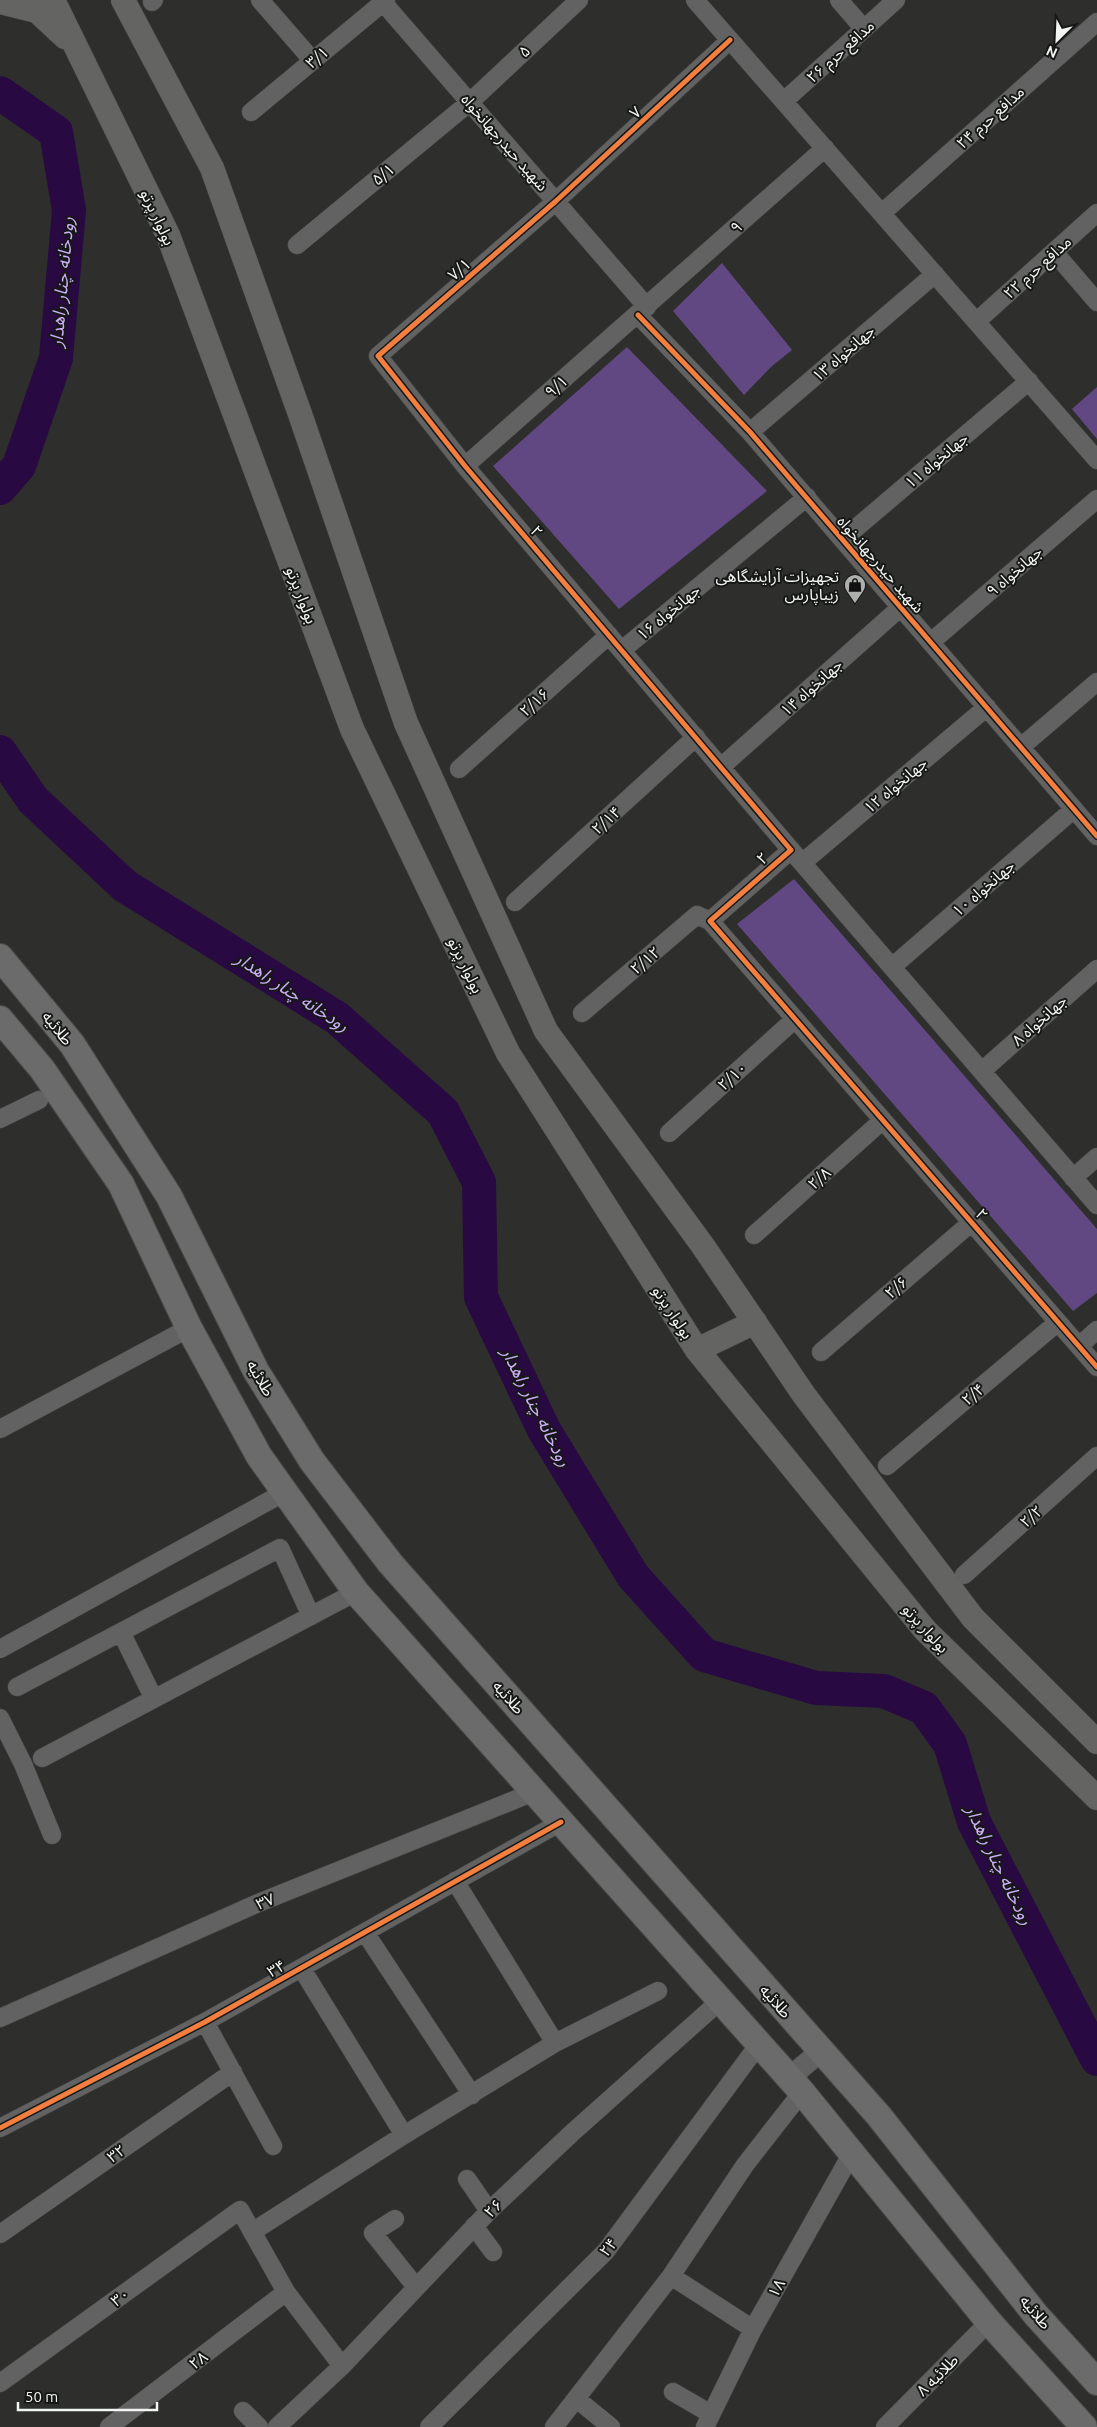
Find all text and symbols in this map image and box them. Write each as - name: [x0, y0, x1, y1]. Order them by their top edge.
- north arrow: [1032, 15, 1082, 65]
- street label: مدافع حرم ۲۶: [802, 16, 880, 89]
- street label: ۵: [515, 41, 533, 61]
- street label: ۳/۱: [302, 42, 332, 72]
- text: N: [1044, 42, 1060, 61]
- street label: مدافع حرم ۲۴: [952, 82, 1030, 155]
- street label: شهید حیدرجهانخواه: [457, 90, 552, 195]
- street label: ۷: [626, 102, 644, 122]
- street label: ۵/۱: [368, 159, 398, 189]
- street label: بولوار پرتو: [135, 186, 179, 249]
- water label: رودخانه چنار راهدار: [45, 215, 80, 350]
- street label: ۹: [727, 217, 745, 237]
- street label: مدافع حرم ۲۲: [999, 232, 1077, 305]
- street label: ۷/۱: [444, 254, 474, 284]
- street label: جهانخواه ۱۳: [808, 321, 878, 386]
- street label: ۹/۱: [541, 371, 571, 401]
- street label: جهانخواه ۱۱: [901, 429, 972, 492]
- street label: شهید حیدرجهانخواه: [833, 512, 928, 617]
- street label: ۲: [527, 522, 547, 540]
- street label: جهانخواه ۹: [983, 542, 1046, 601]
- street label: بولوار پرتو: [281, 564, 321, 627]
- place label: تجهیزات آرایشگاهی زیباپارس: [715, 567, 839, 605]
- shop icon: تجهیزات آرایشگاهی زیباپارس: [843, 573, 867, 604]
- street label: جهانخواه ۱۶: [633, 581, 704, 644]
- street label: جهانخواه ۱۴: [777, 655, 846, 720]
- street label: ۲/۱۶: [516, 684, 552, 720]
- street label: جهانخواه ۱۲: [860, 754, 931, 817]
- street label: ۲/۱۴: [588, 802, 624, 838]
- street label: ۲: [753, 848, 771, 868]
- street label: جهانخواه ۱۰: [948, 856, 1018, 921]
- street label: بولوار پرتو: [443, 934, 487, 997]
- street label: ۲/۱۲: [626, 942, 664, 978]
- water label: رودخانه چنار راهدار: [229, 946, 353, 1038]
- street label: جهانخواه ۸: [1008, 991, 1071, 1050]
- street label: طلائیه: [39, 1007, 77, 1049]
- street label: ۲/۱۰: [714, 1058, 750, 1094]
- street label: ۲/۸: [804, 1163, 834, 1193]
- street label: ۲: [972, 1205, 992, 1223]
- street label: ۲/۶: [881, 1272, 911, 1302]
- street label: بولوار پرتو: [647, 1282, 697, 1343]
- water label: رودخانه چنار راهدار: [495, 1342, 576, 1471]
- street label: طلائیه: [244, 1357, 278, 1399]
- street label: ۲/۴: [958, 1379, 988, 1409]
- street label: ۲/۲: [1016, 1501, 1046, 1531]
- street label: بولوار پرتو: [898, 1600, 953, 1658]
- street label: طلائیه: [490, 1677, 529, 1718]
- water label: رودخانه چنار راهدار: [959, 1800, 1038, 1929]
- street label: ۳۷: [253, 1889, 277, 1913]
- street label: ۳۴: [264, 1956, 288, 1980]
- street label: طلائیه: [757, 1981, 796, 2022]
- street label: ۳۲: [103, 2140, 129, 2166]
- street label: ۲۶: [480, 2195, 506, 2221]
- street label: ۲۴: [595, 2234, 621, 2260]
- street label: ۱۸: [764, 2276, 788, 2300]
- street label: ۳۰: [107, 2284, 133, 2310]
- street label: طلائیه: [1017, 2291, 1055, 2333]
- street label: ۲۸: [185, 2347, 211, 2373]
- street label: طلائیه ۸: [912, 2350, 962, 2400]
- scale bar: [18, 2380, 156, 2412]
- text: 50 m: [25, 2388, 58, 2405]

